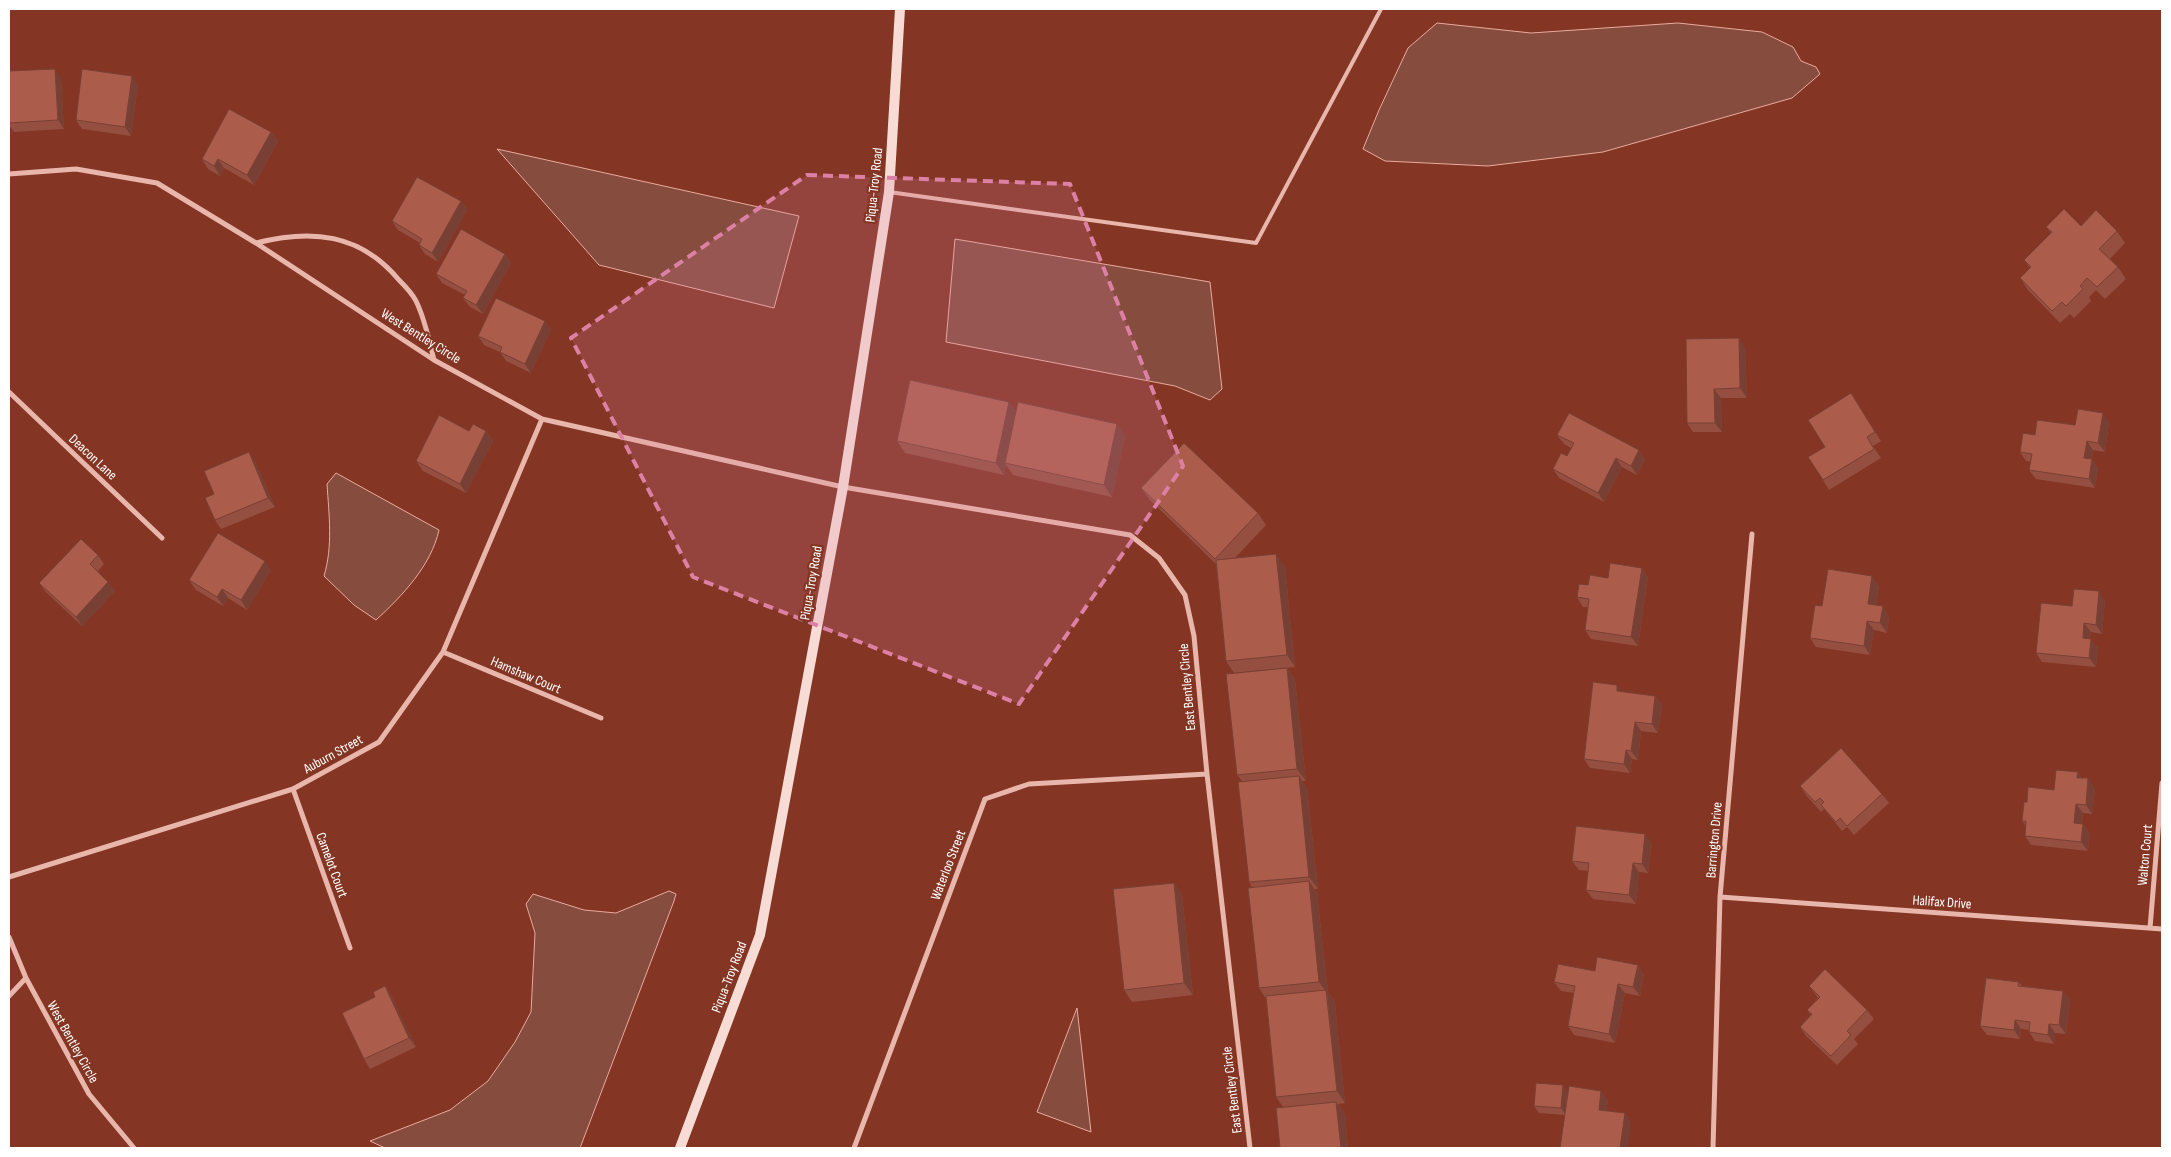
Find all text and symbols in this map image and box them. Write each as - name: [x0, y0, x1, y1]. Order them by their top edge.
- street label: Piqua-Troy Road: [862, 147, 886, 223]
- street label: West Bentley Circle: [378, 305, 464, 367]
- street label: Deacon Lane: [65, 430, 121, 484]
- street label: Piqua-Troy Road: [796, 544, 826, 621]
- street label: East Bentley Circle: [1175, 643, 1199, 731]
- street label: Hamshaw Court: [488, 653, 564, 697]
- street label: Auburn Street: [299, 731, 366, 778]
- street label: Barrington Drive: [1702, 801, 1726, 879]
- street label: Walton Court: [2134, 824, 2156, 886]
- street label: Waterloo Street: [927, 827, 969, 903]
- street label: Camelot Court: [312, 830, 352, 900]
- street label: Halifax Drive: [1912, 891, 1972, 913]
- street label: Piqua-Troy Road: [708, 939, 750, 1015]
- street label: West Bentley Circle: [43, 998, 103, 1086]
- street label: East Bentley Circle: [1218, 1046, 1246, 1134]

